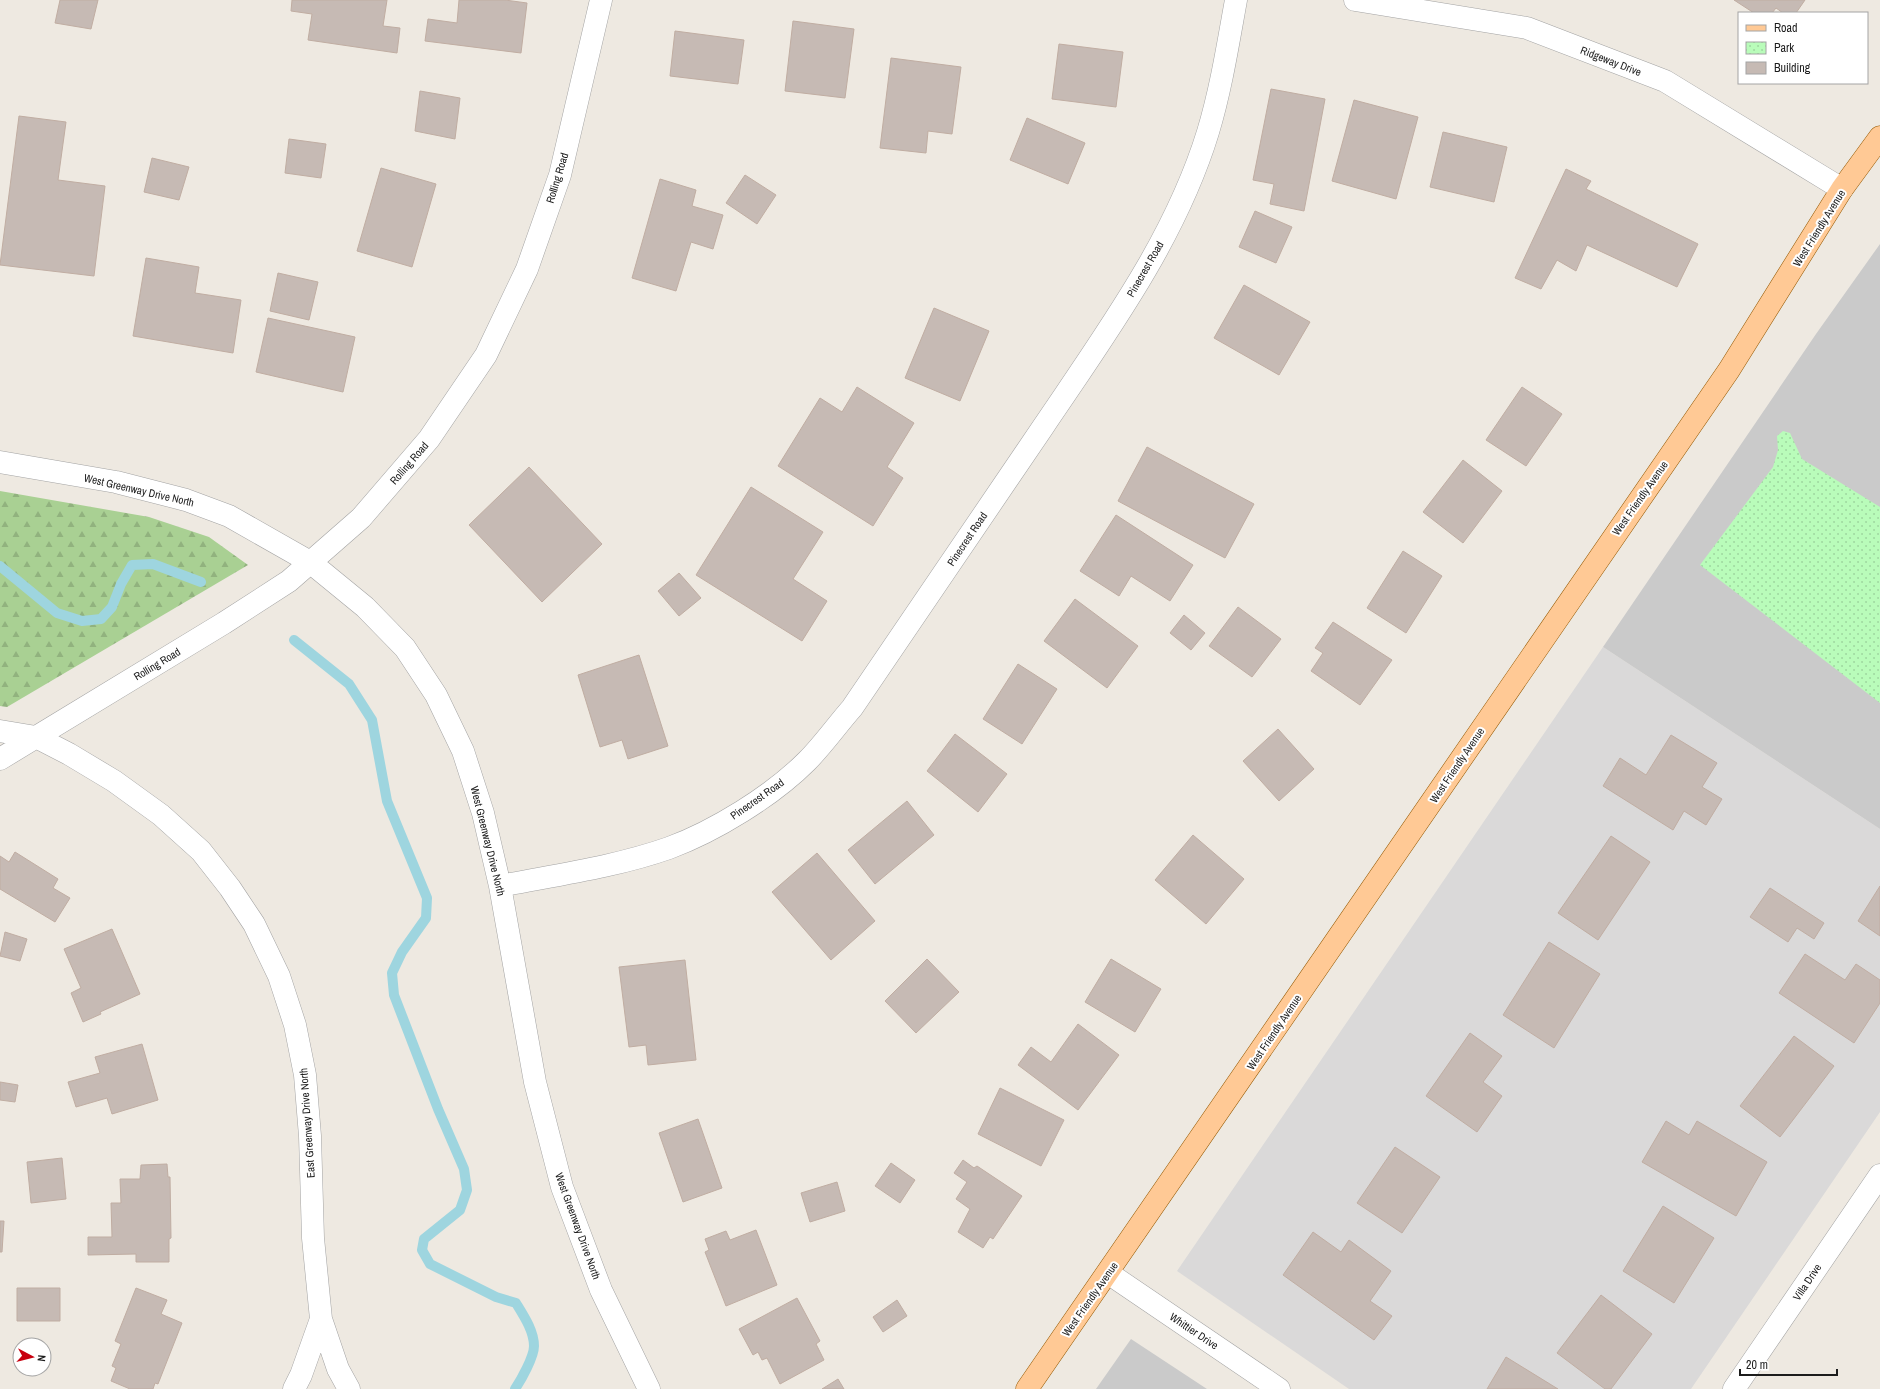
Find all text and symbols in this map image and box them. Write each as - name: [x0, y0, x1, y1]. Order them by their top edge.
- legend: [1738, 12, 1868, 84]
- text: Road: [1774, 20, 1798, 36]
- text: Park: [1774, 40, 1794, 56]
- street label: Ridgeway Drive: [1579, 43, 1643, 79]
- text: Building: [1774, 60, 1811, 76]
- street label: Rolling Road: [543, 151, 571, 205]
- street label: West Friendly Avenue: [1790, 187, 1848, 269]
- street label: Pinecrest Road: [1123, 239, 1167, 299]
- street label: Rolling Road: [387, 439, 431, 487]
- street label: West Friendly Avenue: [1609, 458, 1671, 538]
- street label: West Greenway Drive North: [83, 471, 195, 509]
- street label: Pinecrest Road: [944, 509, 990, 569]
- street label: Rolling Road: [131, 645, 183, 683]
- street label: West Friendly Avenue: [1427, 725, 1487, 805]
- street label: Pinecrest Road: [728, 775, 786, 823]
- street label: West Greenway Drive North: [468, 785, 508, 897]
- street label: West Friendly Avenue: [1244, 992, 1304, 1072]
- street label: East Greenway Drive North: [296, 1067, 318, 1179]
- street label: West Greenway Drive North: [552, 1171, 604, 1281]
- street label: West Friendly Avenue: [1059, 1259, 1121, 1339]
- street label: Villa Drive: [1790, 1261, 1824, 1303]
- street label: Whittier Drive: [1167, 1310, 1221, 1352]
- north arrow: [12, 1337, 52, 1377]
- scale bar: [1740, 1351, 1837, 1377]
- text: N: [35, 1354, 49, 1362]
- text: 20 m: [1746, 1357, 1768, 1373]

